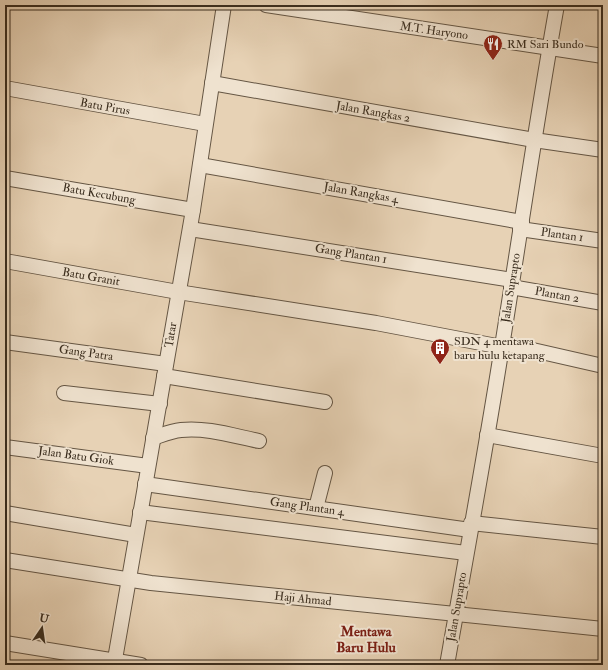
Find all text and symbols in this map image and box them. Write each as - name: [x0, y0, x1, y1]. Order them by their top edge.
- street label: M.T. Haryono: [399, 19, 469, 43]
- restaurant icon: RM Sari Bundo: [482, 33, 504, 61]
- place label: RM Sari Bundo: [507, 37, 584, 52]
- street label: Batu Pirus: [79, 95, 131, 119]
- street label: Jalan Rangkas 2: [334, 98, 411, 126]
- street label: Jalan Rangkas 4: [322, 179, 400, 207]
- street label: Batu Kecubung: [61, 180, 138, 208]
- street label: Plantan 1: [540, 225, 584, 245]
- street label: Gang Plantan 1: [314, 241, 388, 267]
- street label: Jalan Suprapto: [498, 252, 524, 325]
- street label: Batu Granit: [61, 265, 121, 289]
- street label: Plantan 2: [534, 284, 580, 306]
- street label: Tatar: [162, 321, 181, 349]
- place label: SDN 4 mentawa baru hulu ketapang: [454, 334, 546, 363]
- building icon: SDN 4 mentawa baru hulu ketapang: [429, 337, 451, 365]
- street label: Gang Patra: [58, 342, 115, 364]
- street label: Jalan Batu Giok: [36, 443, 115, 469]
- street label: Gang Plantan 4: [269, 494, 346, 520]
- street label: Jalan Suprapto: [443, 571, 471, 644]
- street label: Haji Ahmad: [274, 589, 332, 609]
- north arrow: [22, 608, 62, 648]
- text: U: [38, 611, 51, 626]
- district label: Mentawa Baru Hulu: [336, 623, 397, 656]

